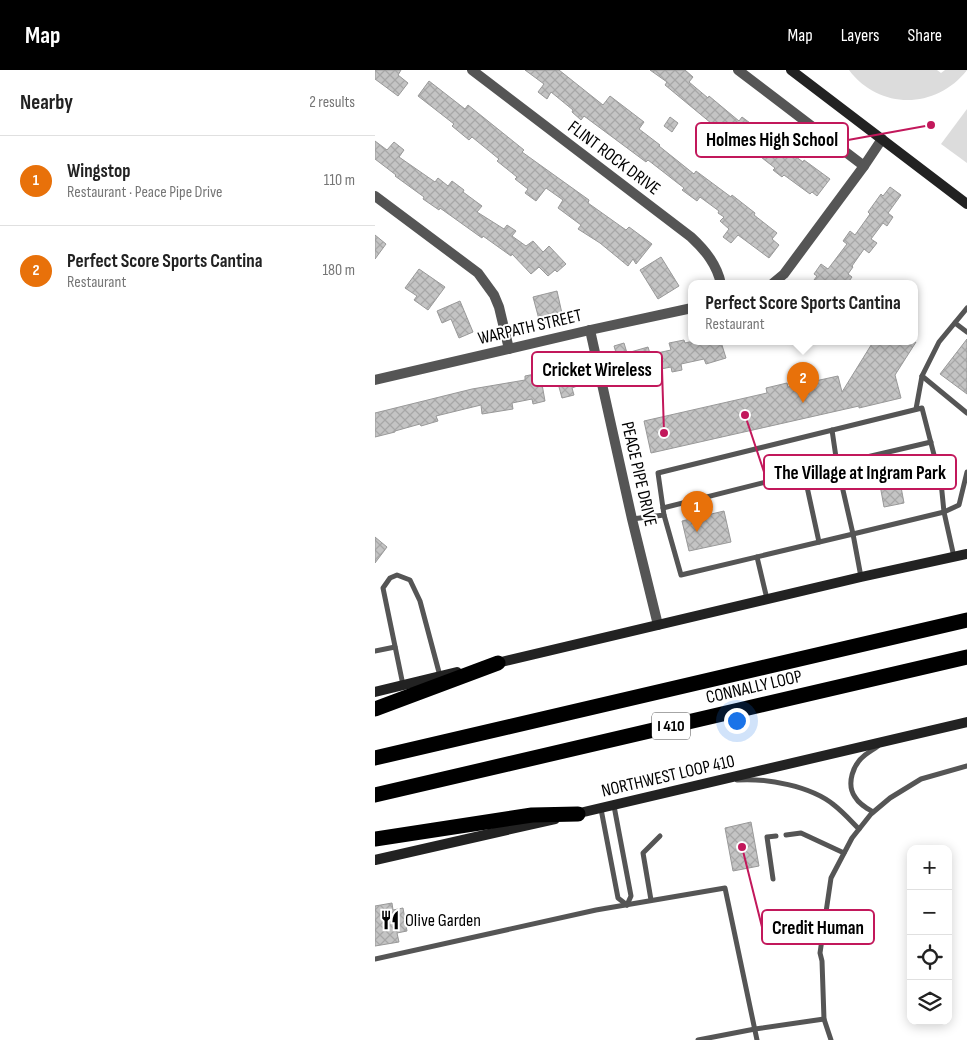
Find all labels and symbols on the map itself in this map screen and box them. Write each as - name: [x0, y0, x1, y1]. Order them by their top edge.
- street label: FLINT ROCK DRIVE: [564, 117, 664, 199]
- callout: Holmes High School: [696, 123, 848, 157]
- text: Holmes High School: [706, 129, 838, 152]
- street label: WARPATH STREET: [476, 305, 584, 349]
- callout: Cricket Wireless: [532, 352, 662, 386]
- text: Cricket Wireless: [542, 359, 652, 382]
- pin: 2: [787, 362, 819, 403]
- street label: PEACE PIPE DRIVE: [617, 420, 661, 528]
- callout: The Village at Ingram Park: [764, 455, 956, 489]
- text: The Village at Ingram Park: [774, 462, 946, 485]
- pin: 1: [681, 491, 713, 532]
- street label: CONNALLY LOOP: [704, 666, 804, 708]
- your location: [724, 708, 750, 734]
- road number: I 410: [652, 712, 690, 739]
- street label: NORTHWEST LOOP 410: [599, 750, 737, 802]
- restaurant icon: Olive Garden: [379, 909, 401, 931]
- place label: Olive Garden: [405, 910, 481, 931]
- callout: Credit Human: [762, 910, 874, 944]
- text: Credit Human: [772, 917, 864, 940]

